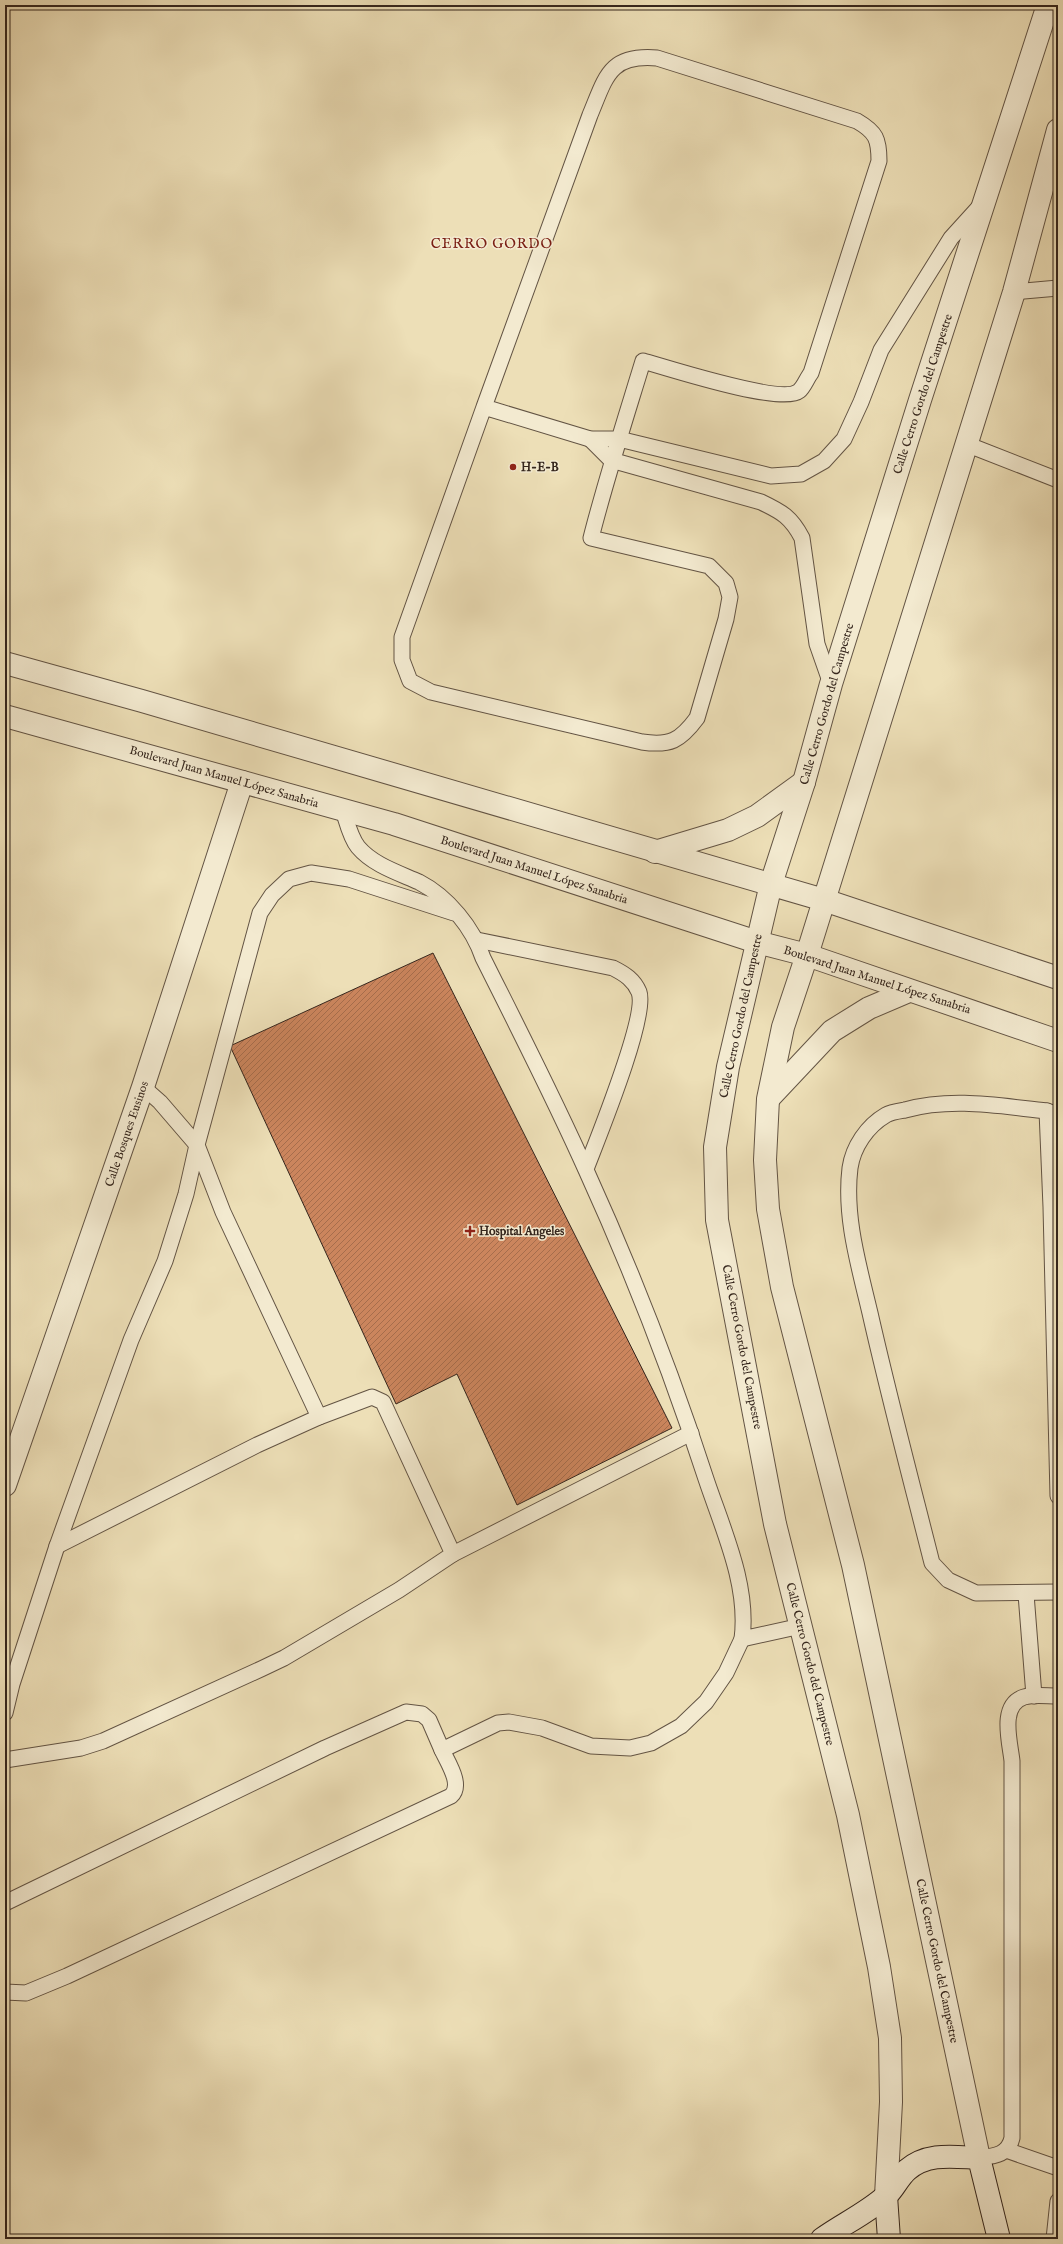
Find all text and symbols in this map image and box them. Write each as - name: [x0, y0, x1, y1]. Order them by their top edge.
- district label: CERRO GORDO: [431, 235, 553, 253]
- street label: Calle Cerro Gordo del Campestre: [890, 312, 957, 476]
- place label: H-E-B: [521, 460, 559, 475]
- marker: H-E-B: [508, 462, 518, 472]
- street label: Calle Cerro Gordo del Campestre: [797, 621, 858, 787]
- street label: Boulevard Juan Manuel López Sanabria: [127, 743, 321, 812]
- street label: Boulevard Juan Manuel López Sanabria: [438, 833, 630, 909]
- street label: Calle Cerro Gordo del Campestre: [716, 932, 767, 1100]
- street label: Boulevard Juan Manuel López Sanabria: [781, 943, 973, 1019]
- street label: Calle Bosques Eusinos: [102, 1079, 153, 1189]
- place label: Hospital Angeles: [479, 1224, 565, 1240]
- marker: Hospital Angeles: [464, 1225, 476, 1237]
- street label: Calle Cerro Gordo del Campestre: [718, 1263, 765, 1431]
- street label: Calle Cerro Gordo del Campestre: [782, 1581, 838, 1748]
- street label: Calle Cerro Gordo del Campestre: [911, 1878, 962, 2045]

